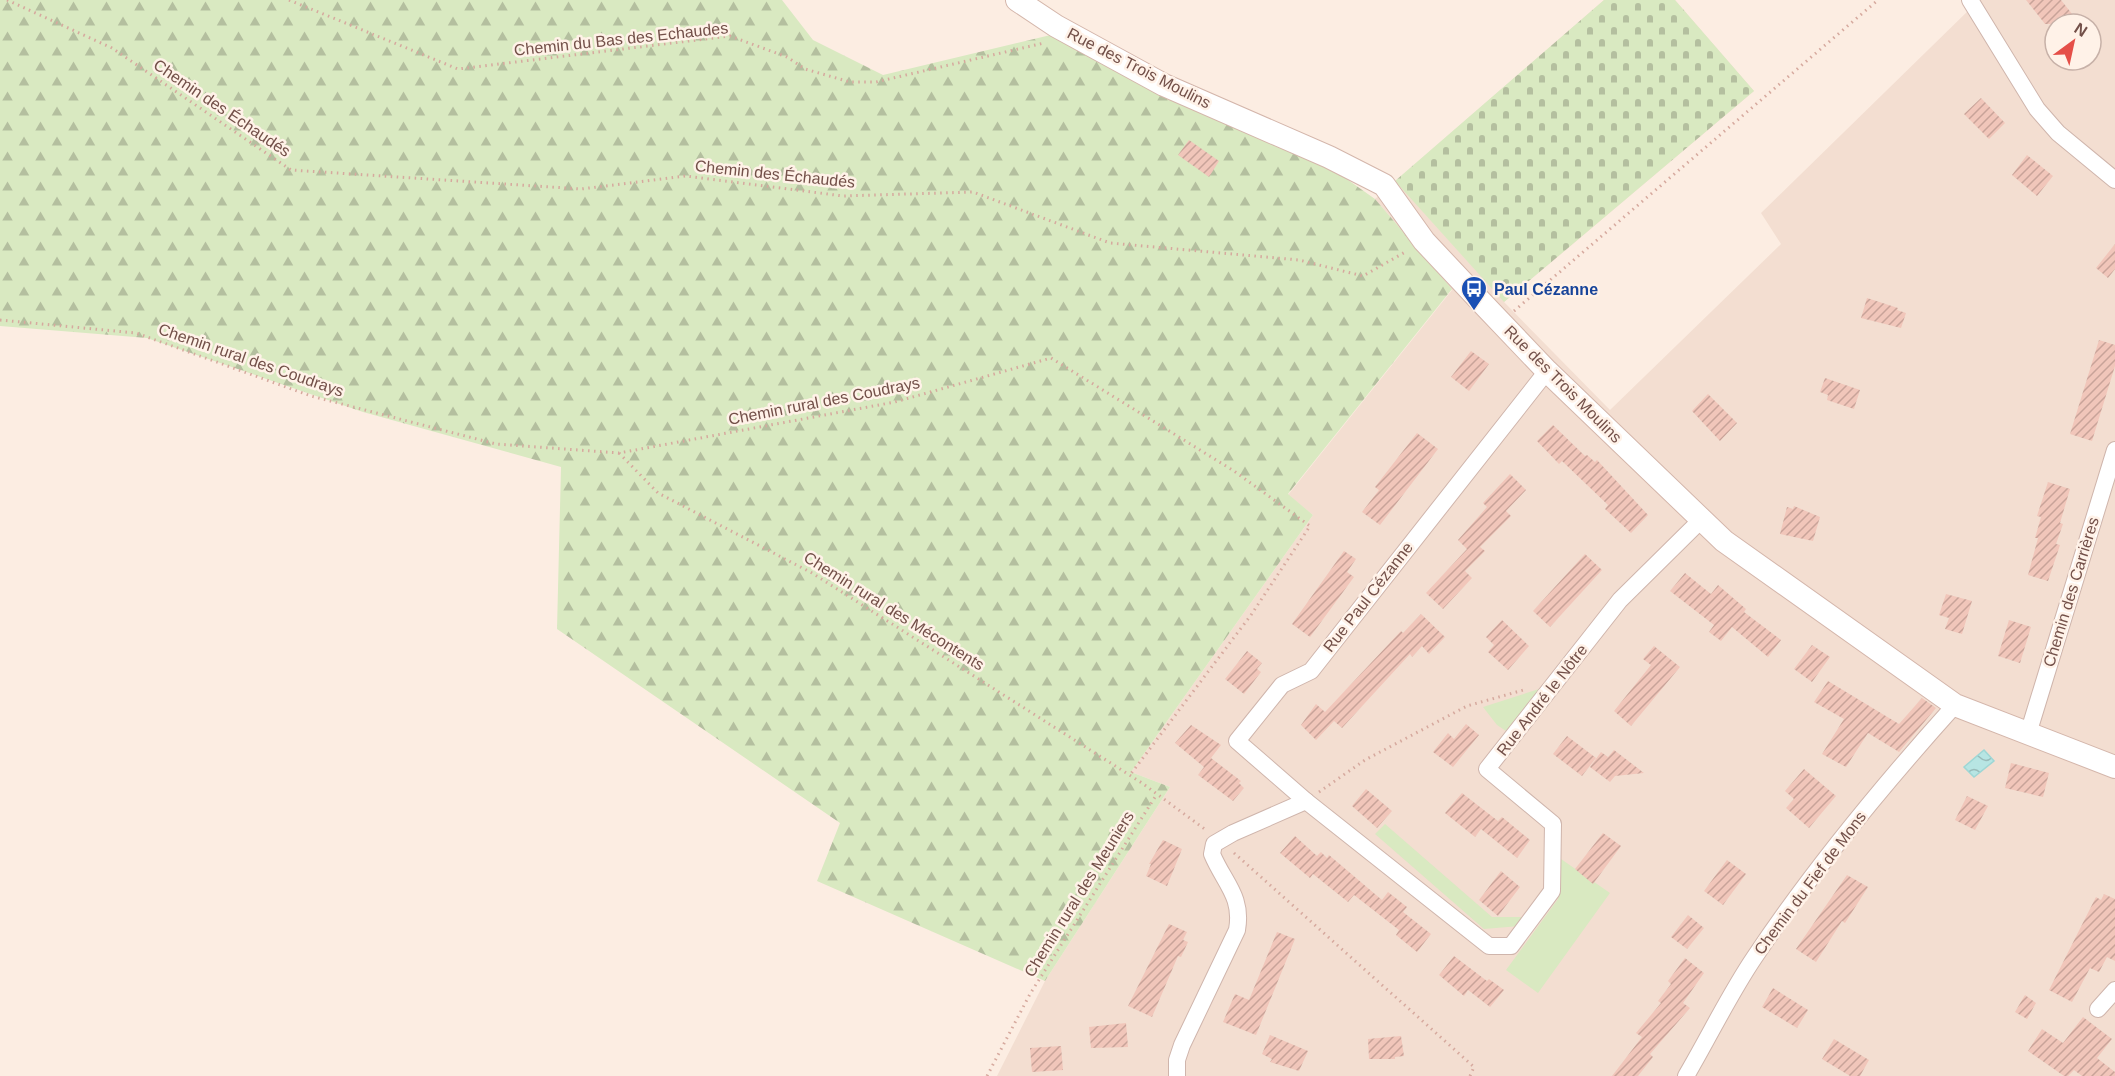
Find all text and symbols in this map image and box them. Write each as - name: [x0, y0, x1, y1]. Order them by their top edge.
- north arrow: [2043, 12, 2103, 72]
- street label: Chemin du Bas des Echaudes: [513, 19, 729, 59]
- text: N: [2071, 20, 2090, 40]
- street label: Rue des Trois Moulins: [1065, 24, 1213, 112]
- street label: Chemin des Échaudés: [151, 55, 294, 160]
- street label: Chemin des Échaudés: [694, 156, 856, 191]
- bus stop icon: Paul Cézanne: [1459, 274, 1489, 312]
- place label: Paul Cézanne: [1494, 281, 1598, 298]
- street label: Chemin rural des Coudrays: [156, 320, 346, 400]
- street label: Rue des Trois Moulins: [1501, 322, 1625, 446]
- street label: Chemin rural des Coudrays: [727, 374, 921, 428]
- street label: Chemin des Carrières: [2040, 515, 2102, 669]
- street label: Rue Paul Cézanne: [1320, 539, 1416, 655]
- street label: Chemin rural des Mécontents: [801, 548, 987, 674]
- street label: Rue André le Nôtre: [1493, 641, 1591, 759]
- street label: Chemin rural des Meuniers: [1021, 808, 1137, 980]
- street label: Chemin du Fief de Mons: [1751, 808, 1869, 958]

